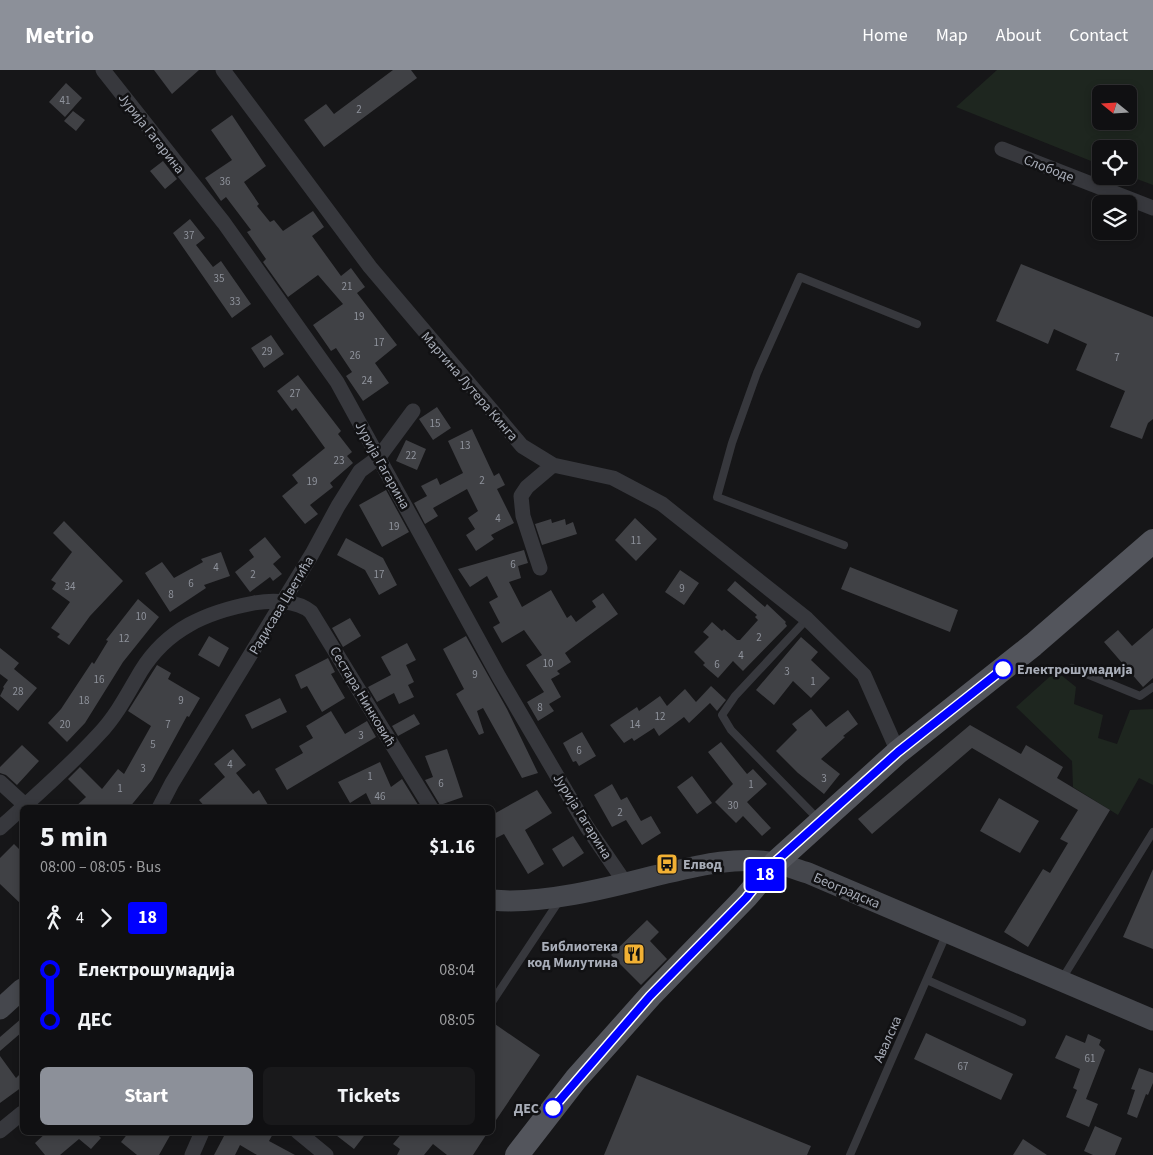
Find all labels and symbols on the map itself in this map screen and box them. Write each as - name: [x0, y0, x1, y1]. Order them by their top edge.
- north arrow: [1092, 85, 1138, 130]
- street label: Јурија Гагарина: [113, 89, 189, 178]
- house number: 41: [60, 93, 70, 108]
- house number: 2: [356, 102, 362, 117]
- street label: Слободе: [1020, 150, 1077, 188]
- house number: 36: [220, 174, 231, 189]
- house number: 37: [184, 228, 194, 243]
- house number: 35: [214, 271, 224, 286]
- house number: 21: [342, 279, 352, 294]
- house number: 33: [230, 294, 240, 309]
- house number: 19: [354, 309, 364, 324]
- street label: Мартина Лутера Кинга: [416, 328, 522, 446]
- house number: 17: [374, 335, 384, 350]
- house number: 29: [262, 344, 272, 359]
- house number: 26: [350, 348, 361, 363]
- house number: 7: [1114, 350, 1120, 365]
- house number: 24: [362, 373, 373, 388]
- house number: 27: [290, 386, 300, 401]
- house number: 15: [430, 416, 440, 431]
- street label: Јурија Гагарина: [350, 418, 415, 513]
- house number: 13: [460, 438, 470, 453]
- house number: 22: [406, 448, 416, 463]
- house number: 23: [334, 453, 344, 468]
- house number: 2: [479, 473, 485, 488]
- house number: 19: [307, 474, 317, 489]
- house number: 4: [495, 511, 501, 526]
- house number: 19: [389, 519, 399, 534]
- house number: 11: [631, 533, 641, 548]
- street label: Радисава Цветића: [244, 552, 319, 659]
- house number: 6: [510, 557, 516, 572]
- house number: 4: [213, 560, 219, 575]
- house number: 2: [250, 567, 256, 582]
- house number: 17: [374, 567, 384, 582]
- house number: 6: [188, 576, 194, 591]
- house number: 34: [65, 579, 76, 594]
- house number: 9: [679, 581, 685, 596]
- house number: 8: [168, 587, 174, 602]
- house number: 10: [136, 609, 146, 624]
- house number: 2: [756, 630, 762, 645]
- house number: 12: [119, 631, 129, 646]
- street label: Сестара Нинковић: [324, 643, 400, 750]
- house number: 4: [738, 648, 744, 663]
- house number: 10: [543, 656, 553, 671]
- house number: 6: [714, 657, 720, 672]
- marker: Електрошумадија: [993, 659, 1013, 679]
- place label: Електрошумадија: [1017, 660, 1133, 680]
- house number: 3: [784, 664, 790, 679]
- house number: 9: [472, 667, 478, 682]
- house number: 16: [94, 672, 105, 687]
- house number: 1: [810, 674, 816, 689]
- house number: 28: [13, 684, 24, 699]
- house number: 18: [79, 693, 90, 708]
- house number: 9: [178, 693, 184, 708]
- house number: 8: [537, 700, 543, 715]
- house number: 12: [655, 709, 665, 724]
- house number: 20: [60, 717, 70, 732]
- house number: 7: [165, 717, 171, 732]
- house number: 14: [630, 717, 641, 732]
- house number: 3: [358, 728, 364, 743]
- house number: 5: [150, 737, 156, 752]
- house number: 6: [576, 743, 582, 758]
- house number: 4: [227, 757, 233, 772]
- house number: 3: [140, 761, 146, 776]
- house number: 1: [367, 769, 373, 784]
- street label: Јурија Гагарина: [548, 770, 617, 863]
- house number: 3: [821, 771, 827, 786]
- house number: 6: [438, 776, 444, 791]
- house number: 1: [748, 777, 754, 792]
- house number: 1: [117, 781, 123, 796]
- house number: 46: [375, 789, 386, 804]
- house number: 30: [728, 798, 738, 813]
- house number: 2: [617, 805, 623, 820]
- bus stop icon: Елвод: [655, 852, 679, 876]
- place label: Елвод: [683, 855, 723, 875]
- line badge: 18: [742, 859, 788, 891]
- street label: Београдска: [810, 868, 883, 914]
- place label: Библиотека код Милутина: [527, 937, 618, 973]
- restaurant icon: Библиотека код Милутина: [622, 942, 646, 966]
- street label: Авалска: [869, 1013, 907, 1066]
- house number: 61: [1085, 1051, 1095, 1066]
- house number: 67: [958, 1059, 968, 1074]
- marker: ДЕС: [543, 1098, 563, 1118]
- place label: ДЕС: [514, 1099, 539, 1119]

